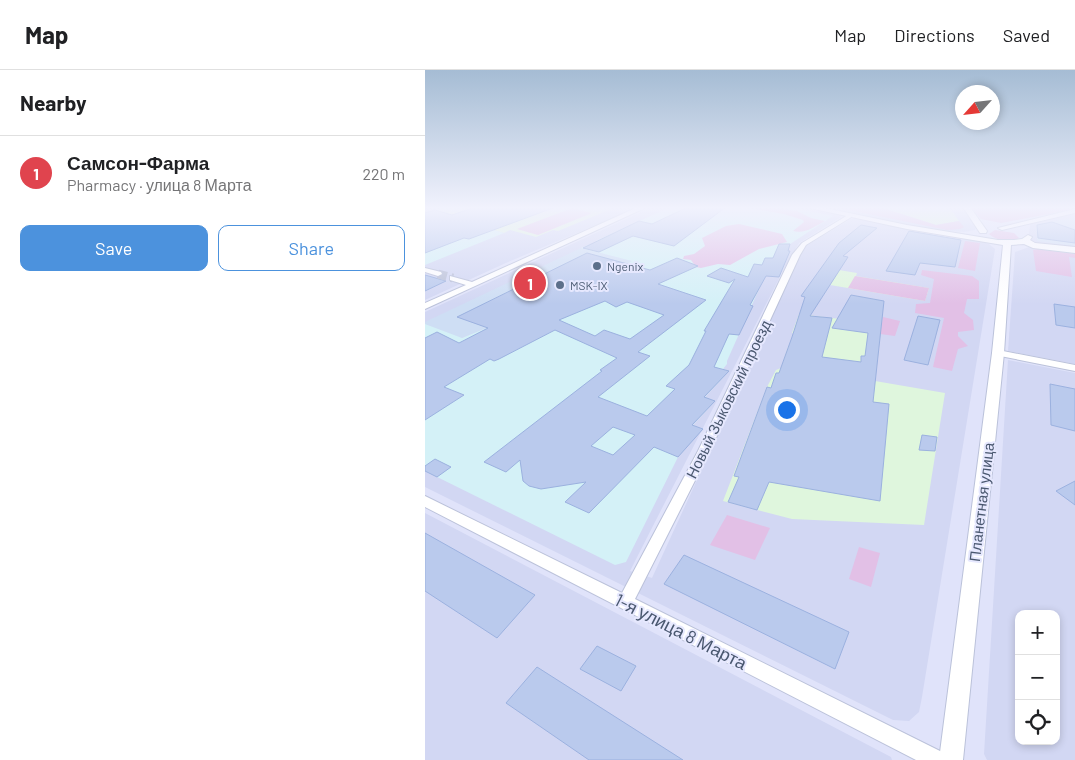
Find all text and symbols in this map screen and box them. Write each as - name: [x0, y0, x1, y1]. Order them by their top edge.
- text: Map: [25, 20, 68, 49]
- text: Map: [834, 24, 866, 46]
- text: Directions: [894, 24, 975, 46]
- text: Saved: [1003, 24, 1050, 46]
- north arrow: [955, 85, 1000, 130]
- text: Nearby: [20, 90, 86, 115]
- text: Самсон-Фарма: [67, 151, 209, 174]
- text: 1: [33, 164, 39, 183]
- text: 220 m: [362, 164, 405, 183]
- text: Pharmacy · улица 8 Марта: [67, 175, 252, 194]
- button: Save: [20, 225, 208, 271]
- button: Share: [218, 225, 405, 271]
- place label: Ngenix: [607, 259, 643, 273]
- marker: Ngenix: [591, 260, 603, 272]
- pin: 1: [514, 264, 546, 302]
- place label: MSK-IX: [570, 278, 608, 292]
- marker: MSK-IX: [554, 279, 566, 291]
- street label: Новый Зыковский проезд: [682, 317, 774, 481]
- your location: [774, 397, 800, 423]
- street label: Планетная улица: [965, 441, 997, 563]
- street label: 1-я улица 8 Марта: [611, 588, 752, 674]
- map controls: [1015, 610, 1060, 745]
- button: +: [1015, 610, 1060, 655]
- button: −: [1015, 655, 1060, 700]
- button: locate: [1015, 700, 1060, 745]

